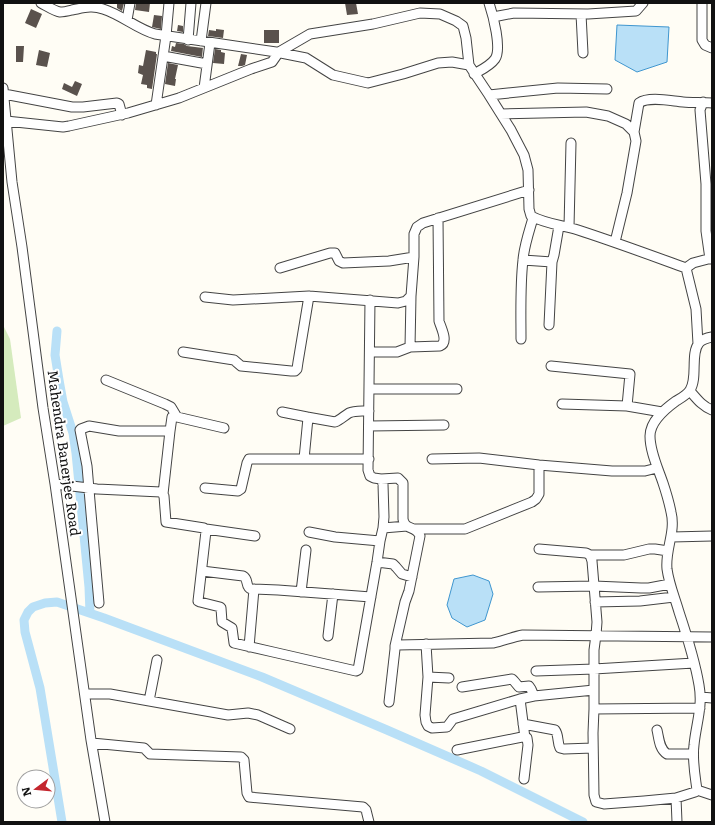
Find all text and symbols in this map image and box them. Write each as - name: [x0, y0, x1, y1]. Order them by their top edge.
- street label: Mahendra Banerjee Road: [43, 369, 87, 538]
- north arrow: [16, 769, 56, 809]
- text: N: [16, 785, 34, 799]

